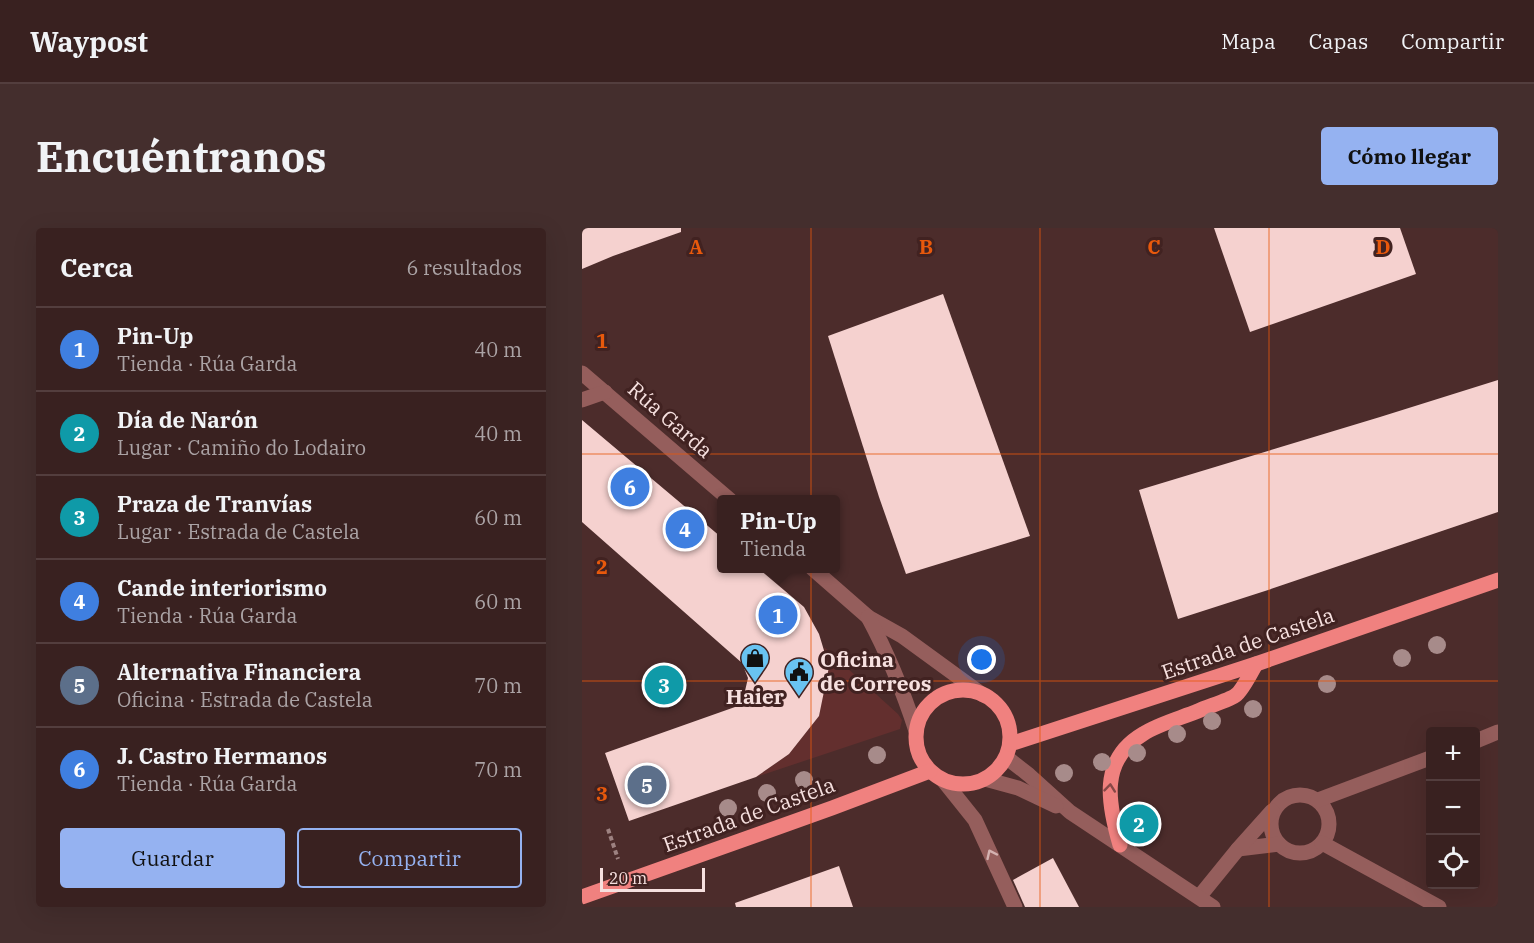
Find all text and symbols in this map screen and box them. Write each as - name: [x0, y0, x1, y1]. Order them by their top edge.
- text: Waypost: [30, 23, 148, 60]
- text: Mapa: [1221, 27, 1276, 55]
- text: Capas: [1309, 27, 1368, 55]
- text: Compartir: [1401, 27, 1504, 55]
- button: Cómo llegar: [1321, 127, 1498, 185]
- text: Encuéntranos: [36, 129, 327, 184]
- text: A: [689, 233, 703, 260]
- text: B: [919, 233, 933, 260]
- text: C: [1147, 233, 1161, 260]
- text: D: [1375, 233, 1391, 260]
- text: Cerca: [60, 250, 133, 284]
- text: 6 resultados: [406, 254, 522, 281]
- text: Pin-Up: [117, 321, 194, 350]
- text: 1: [596, 327, 608, 354]
- text: 1: [74, 336, 86, 363]
- text: 40 m: [474, 336, 522, 363]
- text: Tienda · Rúa Garda: [117, 350, 297, 377]
- street label: Rúa Garda: [622, 375, 719, 464]
- text: Día de Narón: [117, 405, 258, 434]
- text: 2: [74, 420, 86, 447]
- text: 40 m: [474, 420, 522, 447]
- text: Lugar · Camiño do Lodairo: [117, 434, 366, 461]
- pin: 6: [610, 464, 650, 510]
- text: Praza de Tranvías: [117, 489, 312, 518]
- popup: [717, 495, 840, 573]
- text: 3: [74, 504, 86, 531]
- text: 60 m: [474, 504, 522, 531]
- pin: 4: [666, 506, 704, 552]
- text: Pin-Up: [740, 506, 817, 535]
- text: Lugar · Estrada de Castela: [117, 518, 360, 545]
- text: Tienda: [740, 535, 806, 562]
- text: 2: [596, 553, 608, 580]
- text: Cande interiorismo: [117, 573, 327, 602]
- text: 4: [74, 588, 86, 615]
- text: 60 m: [474, 588, 522, 615]
- pin: 1: [758, 592, 798, 638]
- street label: Estrada de Castela: [1157, 600, 1338, 686]
- text: Tienda · Rúa Garda: [117, 602, 297, 629]
- shop icon: Haier: [739, 642, 771, 684]
- place label: Oficina de Correos: [820, 645, 932, 697]
- your location: [967, 645, 996, 674]
- public building icon: Oficina de Correos: [783, 656, 815, 698]
- text: Alternativa Financiera: [117, 657, 361, 686]
- pin: 3: [644, 662, 683, 708]
- text: 5: [74, 672, 86, 699]
- text: 70 m: [474, 672, 522, 699]
- place label: Haier: [726, 682, 785, 710]
- text: Oficina · Estrada de Castela: [117, 686, 373, 713]
- map controls: [1426, 727, 1480, 889]
- button: +: [1426, 727, 1480, 781]
- text: J. Castro Hermanos: [117, 741, 327, 770]
- text: 6: [74, 756, 86, 783]
- text: 70 m: [474, 756, 522, 783]
- pin: 5: [628, 762, 666, 808]
- text: Tienda · Rúa Garda: [117, 770, 297, 797]
- street label: Estrada de Castela: [659, 770, 839, 858]
- text: 3: [596, 780, 608, 807]
- button: −: [1426, 781, 1480, 835]
- one-way arrow: [1103, 783, 1116, 792]
- pin: 2: [1120, 802, 1158, 846]
- button: Guardar: [60, 828, 285, 888]
- button: Compartir: [297, 828, 522, 888]
- button: locate: [1426, 835, 1480, 889]
- one-way arrow: [986, 849, 998, 860]
- scale bar: [600, 865, 705, 892]
- text: 20 m: [609, 868, 647, 888]

